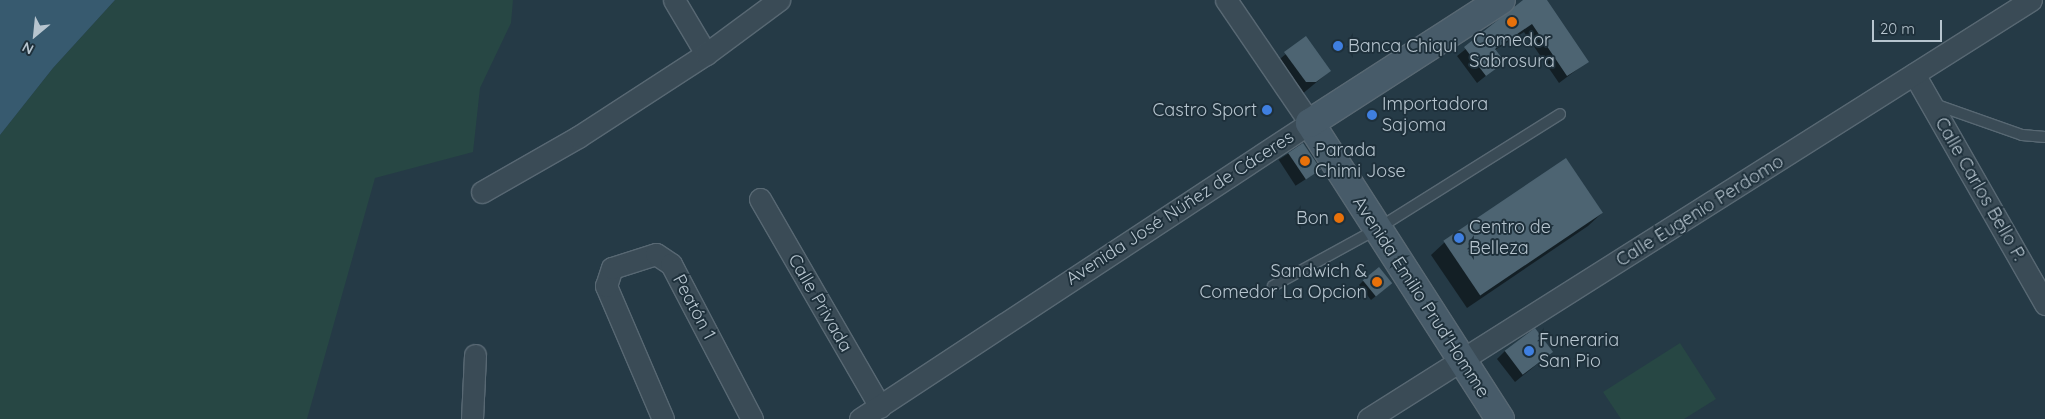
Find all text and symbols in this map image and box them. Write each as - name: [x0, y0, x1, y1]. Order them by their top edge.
- north arrow: [10, 10, 60, 60]
- scale bar: [1875, 10, 1945, 42]
- marker: Comedor Sabrosura: [1506, 16, 1518, 28]
- text: 20 m: [1880, 19, 1915, 38]
- place label: Comedor Sabrosura: [1469, 30, 1555, 72]
- place label: Banca Chiqui: [1348, 35, 1457, 57]
- text: N: [19, 38, 37, 59]
- marker: Banca Chiqui: [1332, 40, 1344, 52]
- place label: Importadora Sajoma: [1382, 94, 1488, 136]
- place label: Castro Sport: [1153, 99, 1257, 121]
- marker: Castro Sport: [1261, 104, 1273, 116]
- marker: Importadora Sajoma: [1366, 109, 1378, 121]
- street label: Calle Carlos Bello P.: [1930, 114, 2030, 264]
- street label: Avenida José Núñez de Cáceres: [1062, 126, 1298, 290]
- place label: Parada Chimi Jose: [1315, 140, 1406, 182]
- street label: Calle Eugenio Perdomo: [1612, 151, 1788, 271]
- marker: Parada Chimi Jose: [1299, 155, 1311, 167]
- street label: Avenida Emilio Prud'Homme: [1348, 193, 1494, 401]
- place label: Bon: [1296, 207, 1329, 229]
- marker: Bon: [1333, 212, 1345, 224]
- place label: Centro de Belleza: [1469, 217, 1551, 260]
- marker: Centro de Belleza: [1453, 232, 1465, 244]
- street label: Calle Privada: [783, 250, 857, 356]
- place label: Sandwich & Comedor La Opcion: [1200, 261, 1367, 304]
- street label: Peatón 1: [668, 271, 720, 343]
- marker: Sandwich & Comedor La Opcion: [1371, 276, 1383, 288]
- place label: Funeraria San Pio: [1539, 330, 1619, 372]
- marker: Funeraria San Pio: [1523, 345, 1535, 357]

